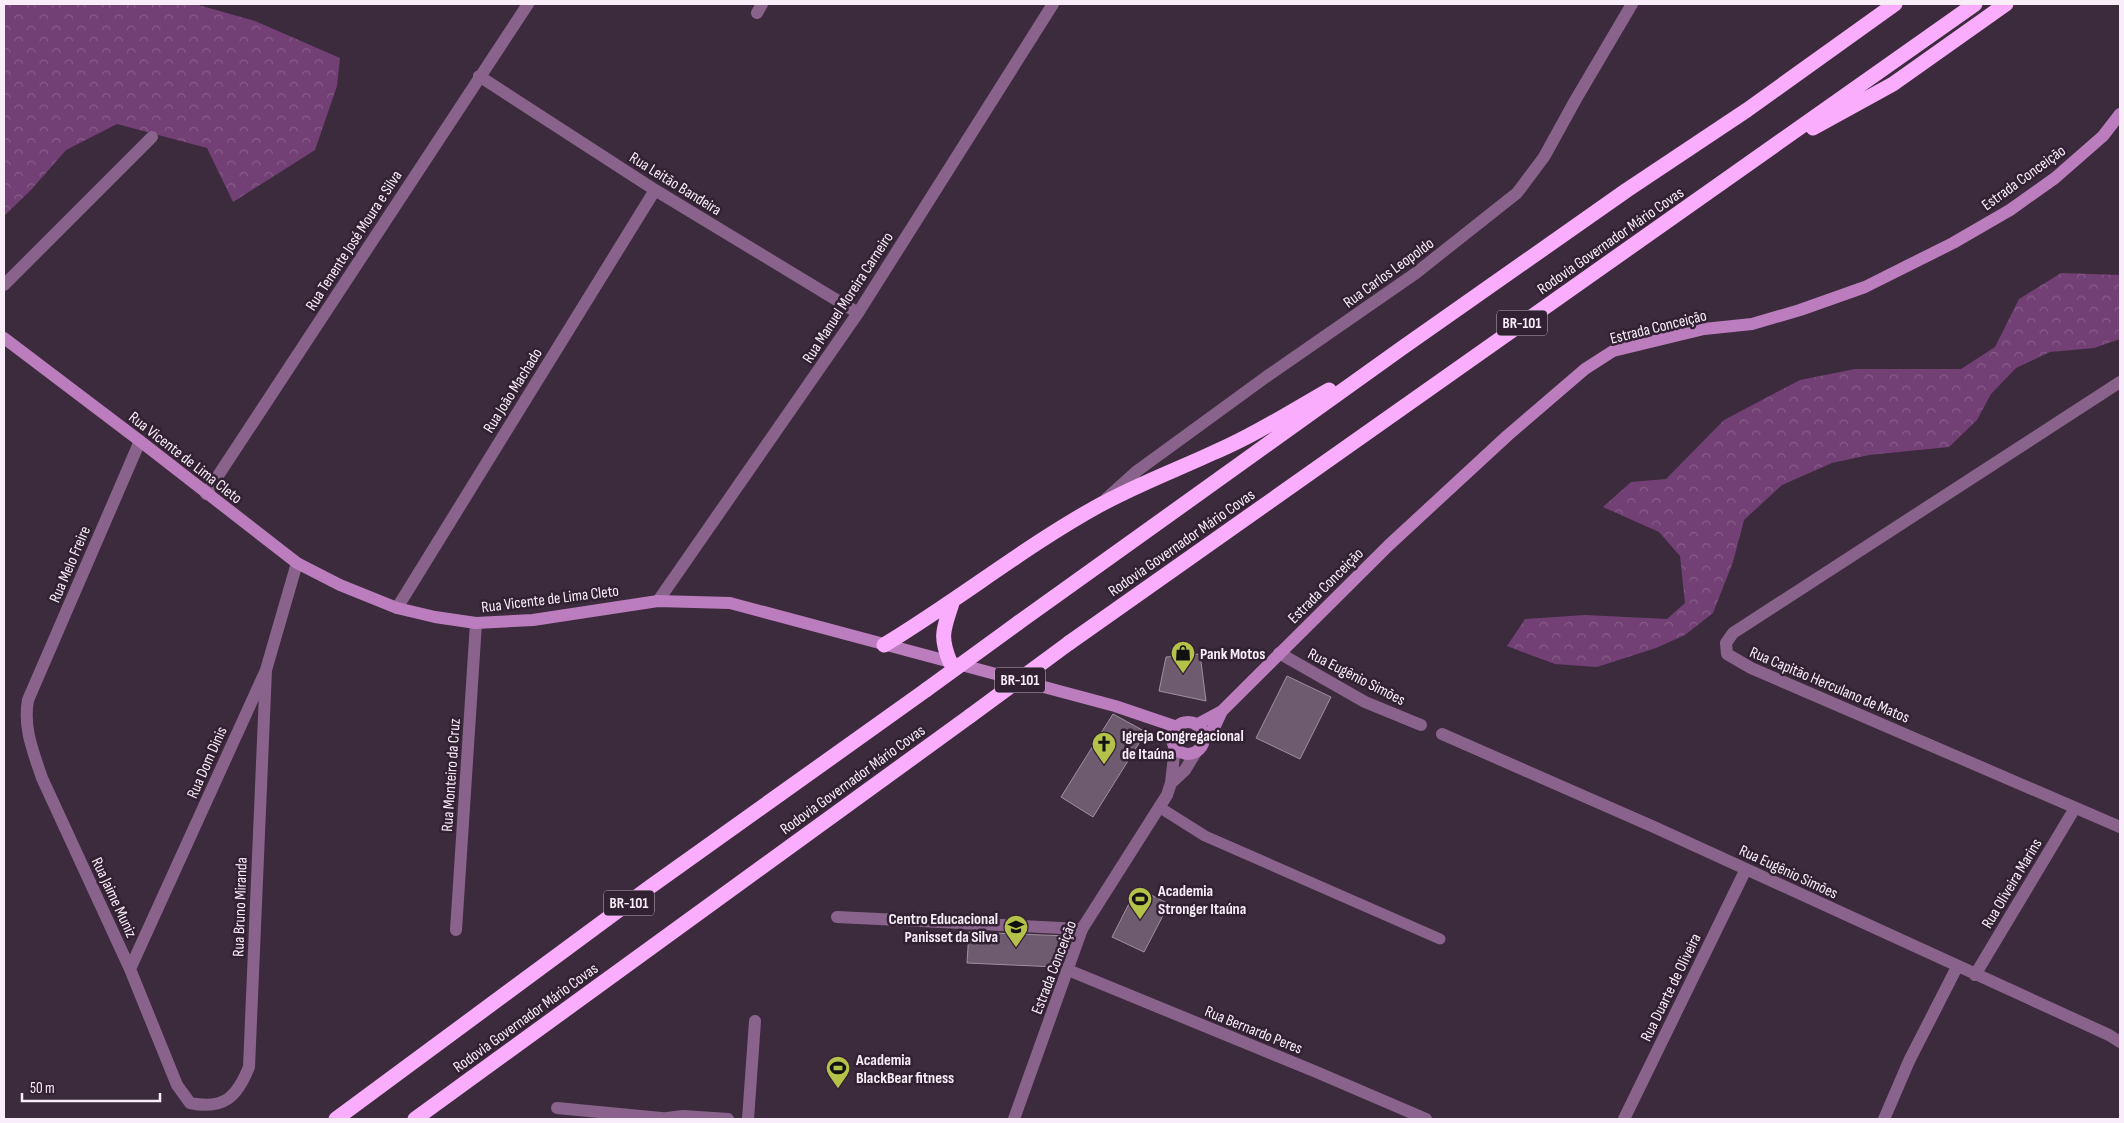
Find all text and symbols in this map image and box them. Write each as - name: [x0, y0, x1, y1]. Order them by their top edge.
- street label: Estrada Conceição: [1978, 141, 2069, 215]
- street label: Rua Leitão Bandeira: [626, 148, 725, 220]
- street label: Rua Tenente José Moura e Silva: [302, 167, 407, 314]
- street label: Rodovia Governador Mário Covas: [1534, 183, 1688, 299]
- street label: Rua Manuel Moreira Carneiro: [799, 229, 898, 367]
- street label: Rua Carlos Leopoldo: [1340, 234, 1438, 312]
- street label: Estrada Conceição: [1608, 306, 1709, 349]
- road number: BR-101: [1497, 310, 1547, 336]
- street label: Rua João Machado: [480, 345, 547, 437]
- street label: Rua Vicente de Lima Cleto: [125, 408, 245, 508]
- street label: Rodovia Governador Mário Covas: [1105, 485, 1259, 601]
- street label: Rua Melo Freire: [46, 523, 95, 606]
- street label: Estrada Conceição: [1284, 544, 1368, 628]
- street label: Rua Vicente de Lima Cleto: [480, 582, 620, 617]
- shop icon: Pank Motos: [1170, 640, 1196, 674]
- street label: Rua Capitão Herculano de Matos: [1747, 643, 1912, 728]
- place label: Pank Motos: [1200, 645, 1265, 664]
- street label: Rua Eugênio Simões: [1304, 645, 1408, 710]
- road number: BR-101: [995, 668, 1045, 692]
- street label: Rua Monteiro da Cruz: [438, 717, 465, 832]
- street label: Rodovia Governador Mário Covas: [777, 721, 929, 839]
- street label: Rua Dom Dinis: [183, 724, 232, 801]
- place label: Igreja Congregacional de Itaúna: [1122, 727, 1244, 764]
- church icon: Igreja Congregacional de Itaúna: [1091, 731, 1117, 765]
- street label: Rua Oliveira Marins: [1978, 835, 2047, 932]
- street label: Rua Eugênio Simões: [1736, 841, 1841, 904]
- street label: Rua Jaime Muniz: [87, 855, 141, 941]
- street label: Rua Bruno Miranda: [229, 857, 252, 957]
- place label: Academia Stronger Itaúna: [1157, 882, 1246, 919]
- sports icon: Academia Stronger Itaúna: [1127, 886, 1153, 920]
- road number: BR-101: [604, 890, 654, 916]
- place label: Centro Educacional Panisset da Silva: [888, 910, 998, 947]
- school or university icon: Centro Educacional Panisset da Silva: [1003, 914, 1029, 948]
- street label: Estrada Conceição: [1028, 918, 1081, 1017]
- street label: Rua Duarte de Oliveira: [1637, 931, 1706, 1045]
- street label: Rodovia Governador Mário Covas: [450, 959, 602, 1077]
- street label: Rua Bernardo Peres: [1202, 1002, 1305, 1059]
- place label: Academia BlackBear fitness: [855, 1051, 954, 1088]
- sports icon: Academia BlackBear fitness: [825, 1055, 851, 1089]
- scale bar: [22, 1070, 160, 1102]
- text: 50 m: [30, 1079, 55, 1098]

